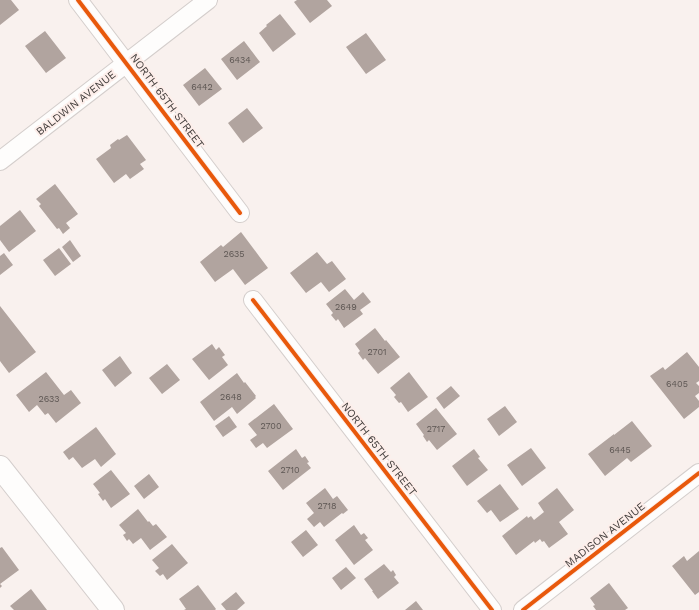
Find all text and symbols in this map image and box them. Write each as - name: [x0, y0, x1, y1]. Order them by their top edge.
- street label: NORTH 65TH STREET: [127, 51, 207, 151]
- house number: 6434: [229, 55, 251, 65]
- street label: BALDWIN AVENUE: [34, 68, 118, 138]
- house number: 6442: [191, 82, 213, 92]
- house number: 2635: [223, 249, 245, 259]
- house number: 2649: [335, 302, 357, 312]
- house number: 2701: [367, 347, 387, 357]
- house number: 6405: [666, 379, 688, 389]
- house number: 2648: [220, 392, 242, 402]
- house number: 2633: [38, 394, 60, 404]
- street label: NORTH 65TH STREET: [339, 400, 420, 499]
- house number: 2700: [260, 421, 282, 431]
- house number: 2717: [427, 424, 445, 434]
- house number: 6445: [609, 445, 631, 455]
- house number: 2710: [280, 465, 300, 475]
- street label: MADISON AVENUE: [562, 500, 648, 570]
- house number: 2718: [317, 501, 337, 511]

